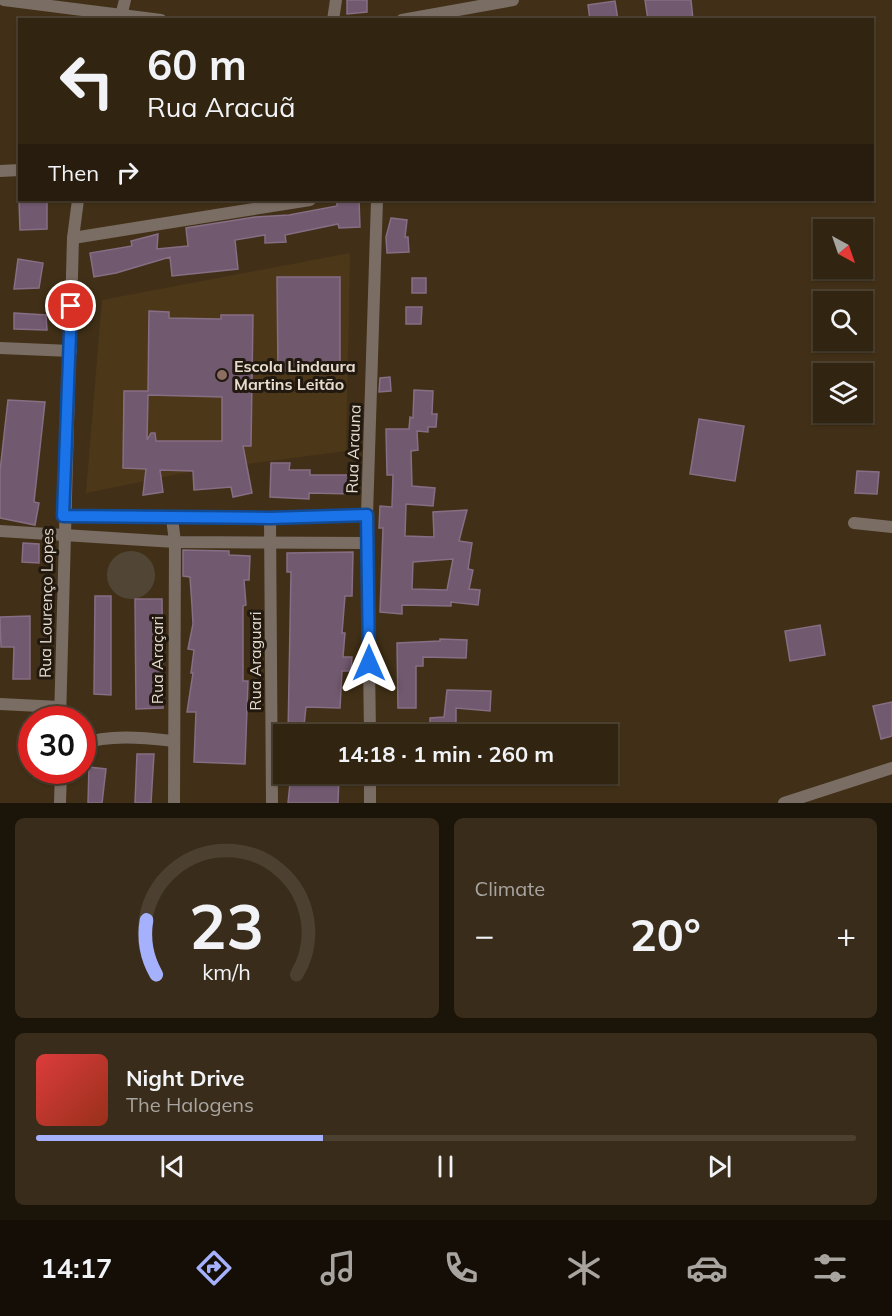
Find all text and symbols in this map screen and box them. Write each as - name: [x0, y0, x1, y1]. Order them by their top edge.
- text: 60 m: [147, 38, 247, 91]
- icon: left: [48, 42, 126, 120]
- text: Rua Aracuã: [147, 90, 295, 124]
- icon: right: [111, 156, 144, 189]
- text: Then: [48, 159, 99, 187]
- north arrow: [813, 219, 873, 279]
- map controls: [813, 219, 873, 423]
- pin: [45, 280, 96, 331]
- icon: arrive: [54, 289, 87, 322]
- button: search: [813, 291, 873, 351]
- place label: Escola Lindaura Martins Leitão: [234, 356, 356, 394]
- button: layers: [813, 363, 873, 423]
- marker: Escola Lindaura Martins Leitão: [215, 368, 229, 382]
- street label: Rua Arauna: [341, 404, 365, 494]
- street label: Rua Lourenço Lopes: [35, 528, 57, 678]
- street label: Rua Araguari: [245, 611, 265, 711]
- street label: Rua Araçari: [147, 616, 167, 704]
- position arrow: [337, 631, 401, 695]
- speed limit sign: 30: [18, 706, 96, 784]
- text: 14:18 · 1 min · 260 m: [337, 740, 554, 768]
- text: Climate: [475, 876, 545, 901]
- text: 23: [189, 886, 264, 965]
- text: 20°: [630, 906, 701, 962]
- text: −: [475, 914, 494, 955]
- text: +: [836, 914, 856, 955]
- text: km/h: [202, 958, 251, 985]
- text: Night Drive: [126, 1064, 245, 1092]
- text: The Halogens: [126, 1092, 254, 1117]
- icon: previous: [156, 1150, 189, 1183]
- icon: pause: [429, 1150, 462, 1183]
- icon: next: [703, 1150, 736, 1183]
- icon: directions: [193, 1247, 235, 1289]
- icon: music: [317, 1247, 359, 1289]
- icon: phone: [440, 1247, 482, 1289]
- icon: climate: [563, 1247, 605, 1289]
- icon: car: [686, 1247, 728, 1289]
- icon: filters: [809, 1247, 851, 1289]
- text: 14:17: [41, 1251, 112, 1285]

